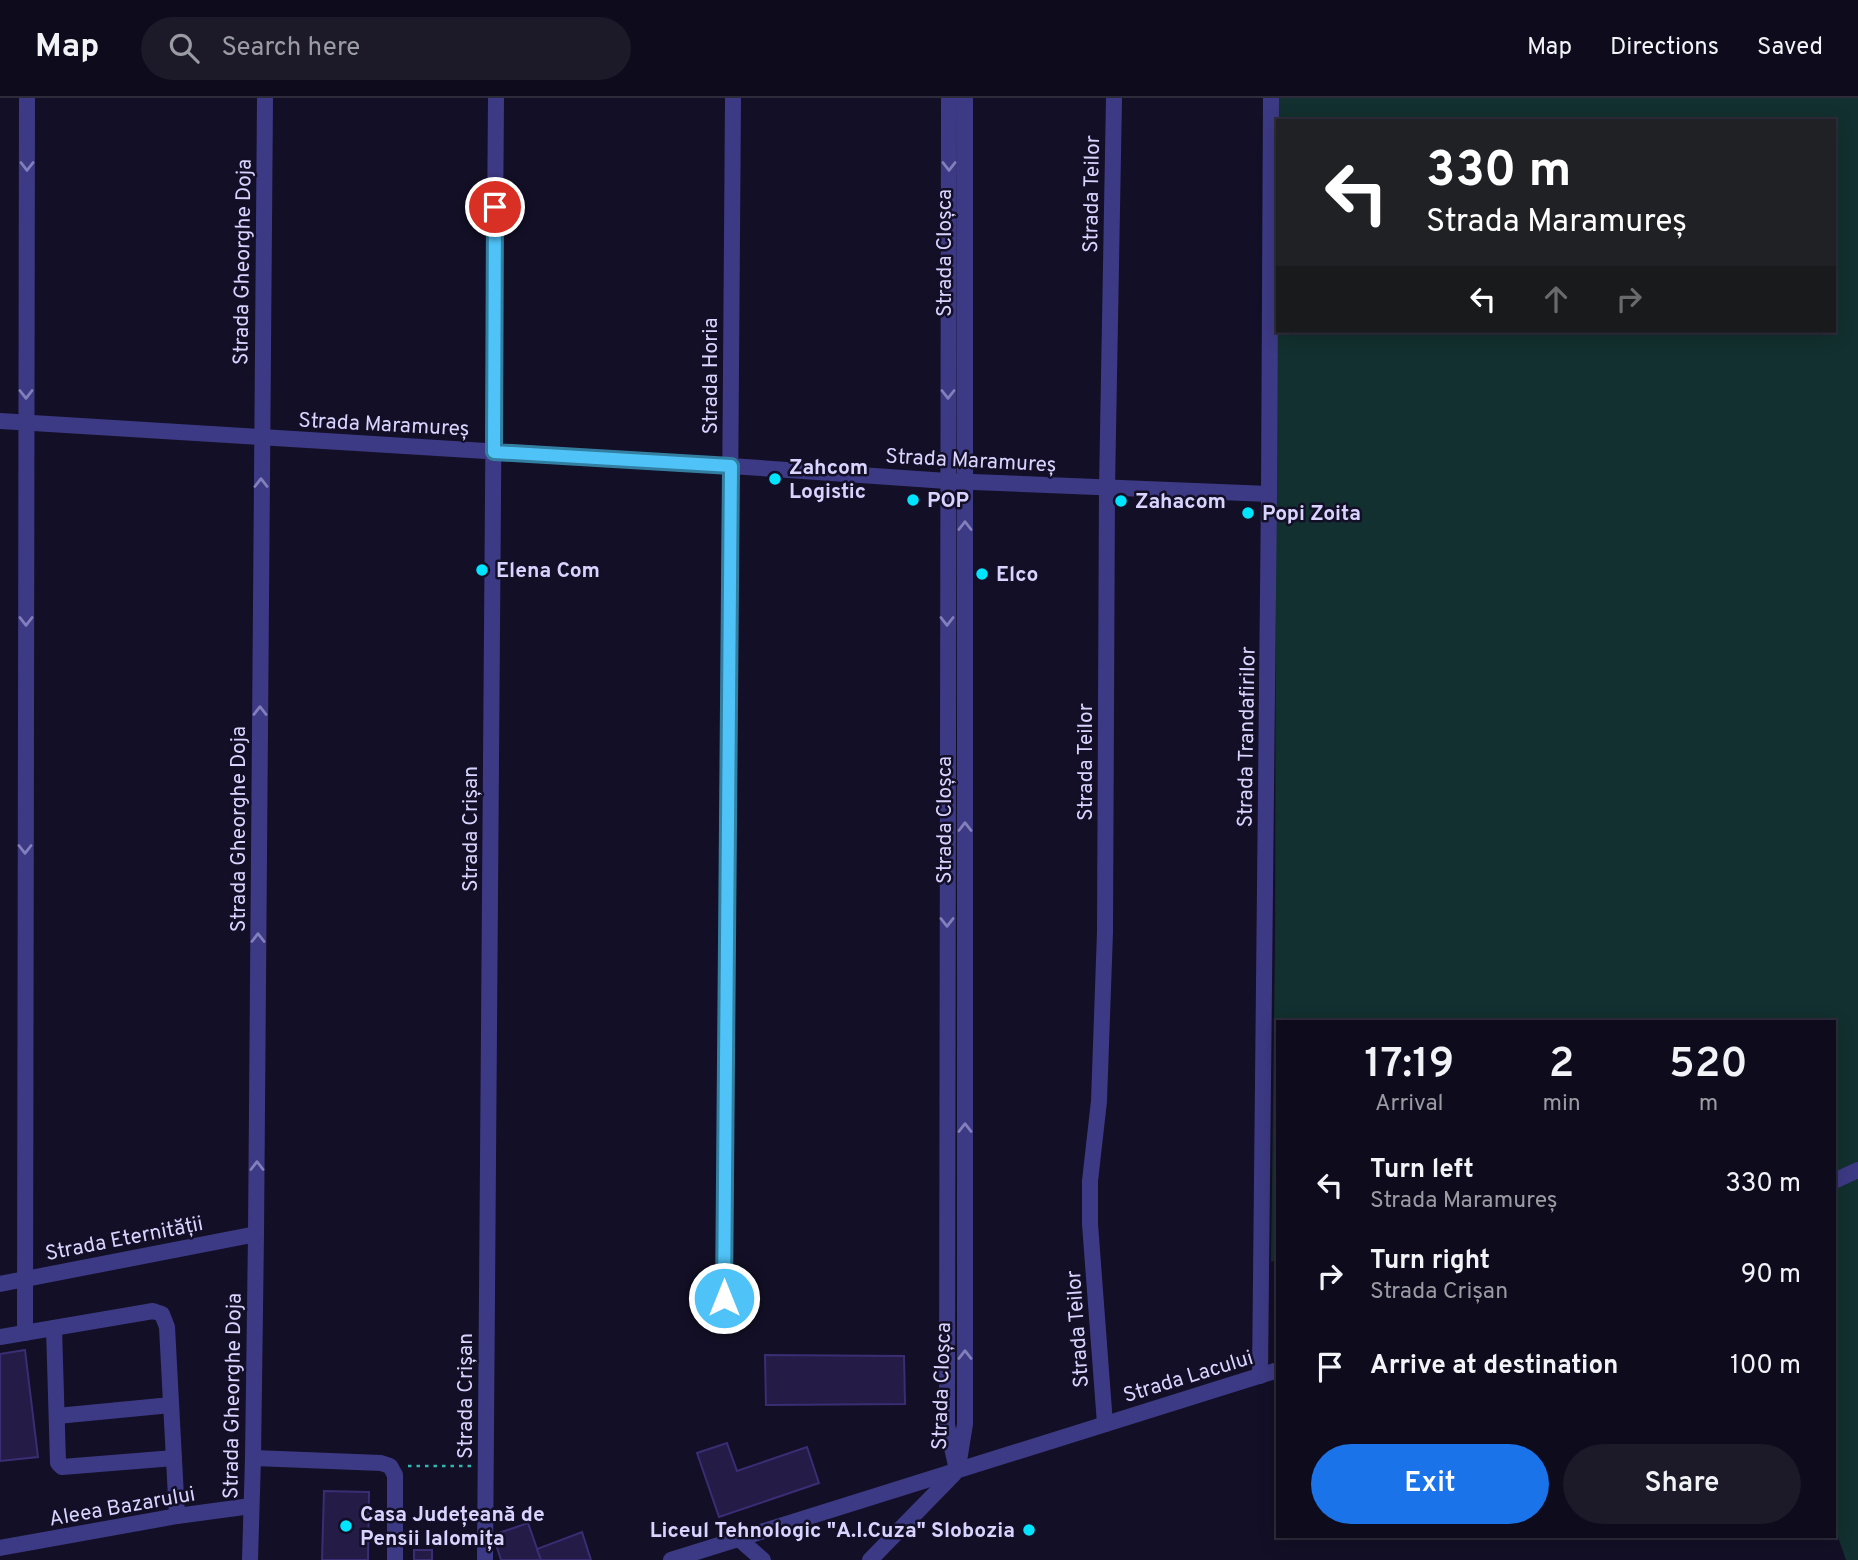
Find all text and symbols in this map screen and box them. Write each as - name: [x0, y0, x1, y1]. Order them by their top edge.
- search box: [141, 17, 631, 80]
- text: Map: [35, 27, 99, 69]
- icon: search: [165, 29, 203, 67]
- text: Search here: [221, 32, 360, 65]
- text: Map: [1527, 33, 1572, 63]
- text: Directions: [1610, 33, 1719, 63]
- text: Saved: [1757, 33, 1823, 63]
- street label: Strada Teilor: [1078, 135, 1107, 253]
- text: 330 m: [1426, 142, 1571, 204]
- icon: left: [1311, 147, 1402, 238]
- street label: Strada Gheorghe Doja: [228, 159, 259, 365]
- one-way arrow: [19, 161, 35, 172]
- one-way arrow: [941, 161, 956, 172]
- pin: [465, 177, 525, 237]
- icon: arrive: [476, 188, 514, 226]
- street label: Strada Cloșca: [932, 189, 959, 317]
- text: Strada Maramureș: [1426, 203, 1687, 243]
- icon: left: [1464, 280, 1502, 318]
- icon: ahead: [1537, 280, 1575, 318]
- icon: right: [1610, 280, 1648, 318]
- street label: Strada Horia: [698, 317, 725, 435]
- one-way arrow: [18, 389, 34, 399]
- one-way arrow: [940, 389, 956, 399]
- street label: Strada Maramureș: [298, 408, 470, 443]
- street label: Strada Maramureș: [885, 444, 1057, 479]
- place label: Zahcom Logistic: [789, 455, 868, 506]
- marker: Zahcom Logistic: [767, 471, 783, 487]
- one-way arrow: [253, 478, 269, 488]
- place label: POP: [927, 488, 969, 515]
- place label: Zahacom: [1135, 489, 1226, 516]
- marker: POP: [905, 492, 921, 508]
- marker: Zahacom: [1113, 493, 1129, 509]
- place label: Popi Zoita: [1262, 501, 1361, 528]
- marker: Popi Zoita: [1240, 505, 1256, 521]
- one-way arrow: [957, 520, 973, 531]
- place label: Elena Com: [496, 558, 600, 585]
- marker: Elena Com: [474, 562, 490, 578]
- place label: Elco: [996, 562, 1038, 589]
- marker: Elco: [974, 566, 990, 582]
- one-way arrow: [18, 616, 34, 627]
- one-way arrow: [939, 616, 955, 627]
- street label: Strada Trandafirilor: [1232, 646, 1263, 828]
- street label: Strada Teilor: [1073, 703, 1100, 821]
- one-way arrow: [252, 705, 267, 716]
- street label: Strada Gheorghe Doja: [226, 726, 253, 932]
- street label: Strada Cloșca: [932, 756, 959, 884]
- street label: Strada Crișan: [458, 766, 485, 892]
- one-way arrow: [957, 821, 973, 832]
- one-way arrow: [17, 844, 33, 854]
- one-way arrow: [939, 917, 955, 928]
- one-way arrow: [250, 933, 266, 943]
- text: 17:19: [1364, 1039, 1454, 1092]
- text: 2: [1549, 1039, 1574, 1092]
- text: 520: [1669, 1039, 1748, 1092]
- text: Arrival: [1375, 1090, 1444, 1119]
- text: min: [1542, 1090, 1581, 1119]
- text: m: [1699, 1090, 1718, 1119]
- one-way arrow: [957, 1122, 973, 1133]
- text: Turn left: [1370, 1154, 1474, 1187]
- one-way arrow: [249, 1160, 264, 1171]
- icon: left: [1311, 1166, 1349, 1204]
- text: 330 m: [1725, 1168, 1801, 1201]
- text: Strada Maramureș: [1370, 1187, 1558, 1216]
- street label: Strada Eternității: [43, 1211, 206, 1268]
- text: Turn right: [1370, 1245, 1490, 1278]
- icon: right: [1311, 1257, 1349, 1295]
- text: 90 m: [1741, 1259, 1801, 1292]
- position arrow: [687, 1261, 761, 1335]
- street label: Strada Teilor: [1061, 1269, 1096, 1389]
- text: Strada Crișan: [1370, 1278, 1508, 1307]
- street label: Strada Gheorghe Doja: [218, 1293, 249, 1499]
- street label: Strada Cloșca: [927, 1322, 958, 1450]
- street label: Strada Crișan: [453, 1333, 480, 1459]
- street label: Strada Lacului: [1120, 1345, 1257, 1410]
- icon: arrive: [1311, 1348, 1349, 1386]
- one-way arrow: [957, 1350, 973, 1360]
- text: Arrive at destination: [1370, 1350, 1618, 1383]
- text: 100 m: [1730, 1350, 1801, 1383]
- button: Exit: [1311, 1444, 1549, 1524]
- button: Share: [1563, 1444, 1801, 1524]
- street label: Aleea Bazarului: [47, 1481, 197, 1534]
- place label: Casa Județeană de Pensii Ialomița: [360, 1502, 545, 1553]
- marker: Casa Județeană de Pensii Ialomița: [338, 1518, 354, 1534]
- place label: Liceul Tehnologic "A.I.Cuza" Slobozia: [650, 1518, 1015, 1545]
- marker: Liceul Tehnologic "A.I.Cuza" Slobozia: [1021, 1522, 1037, 1538]

